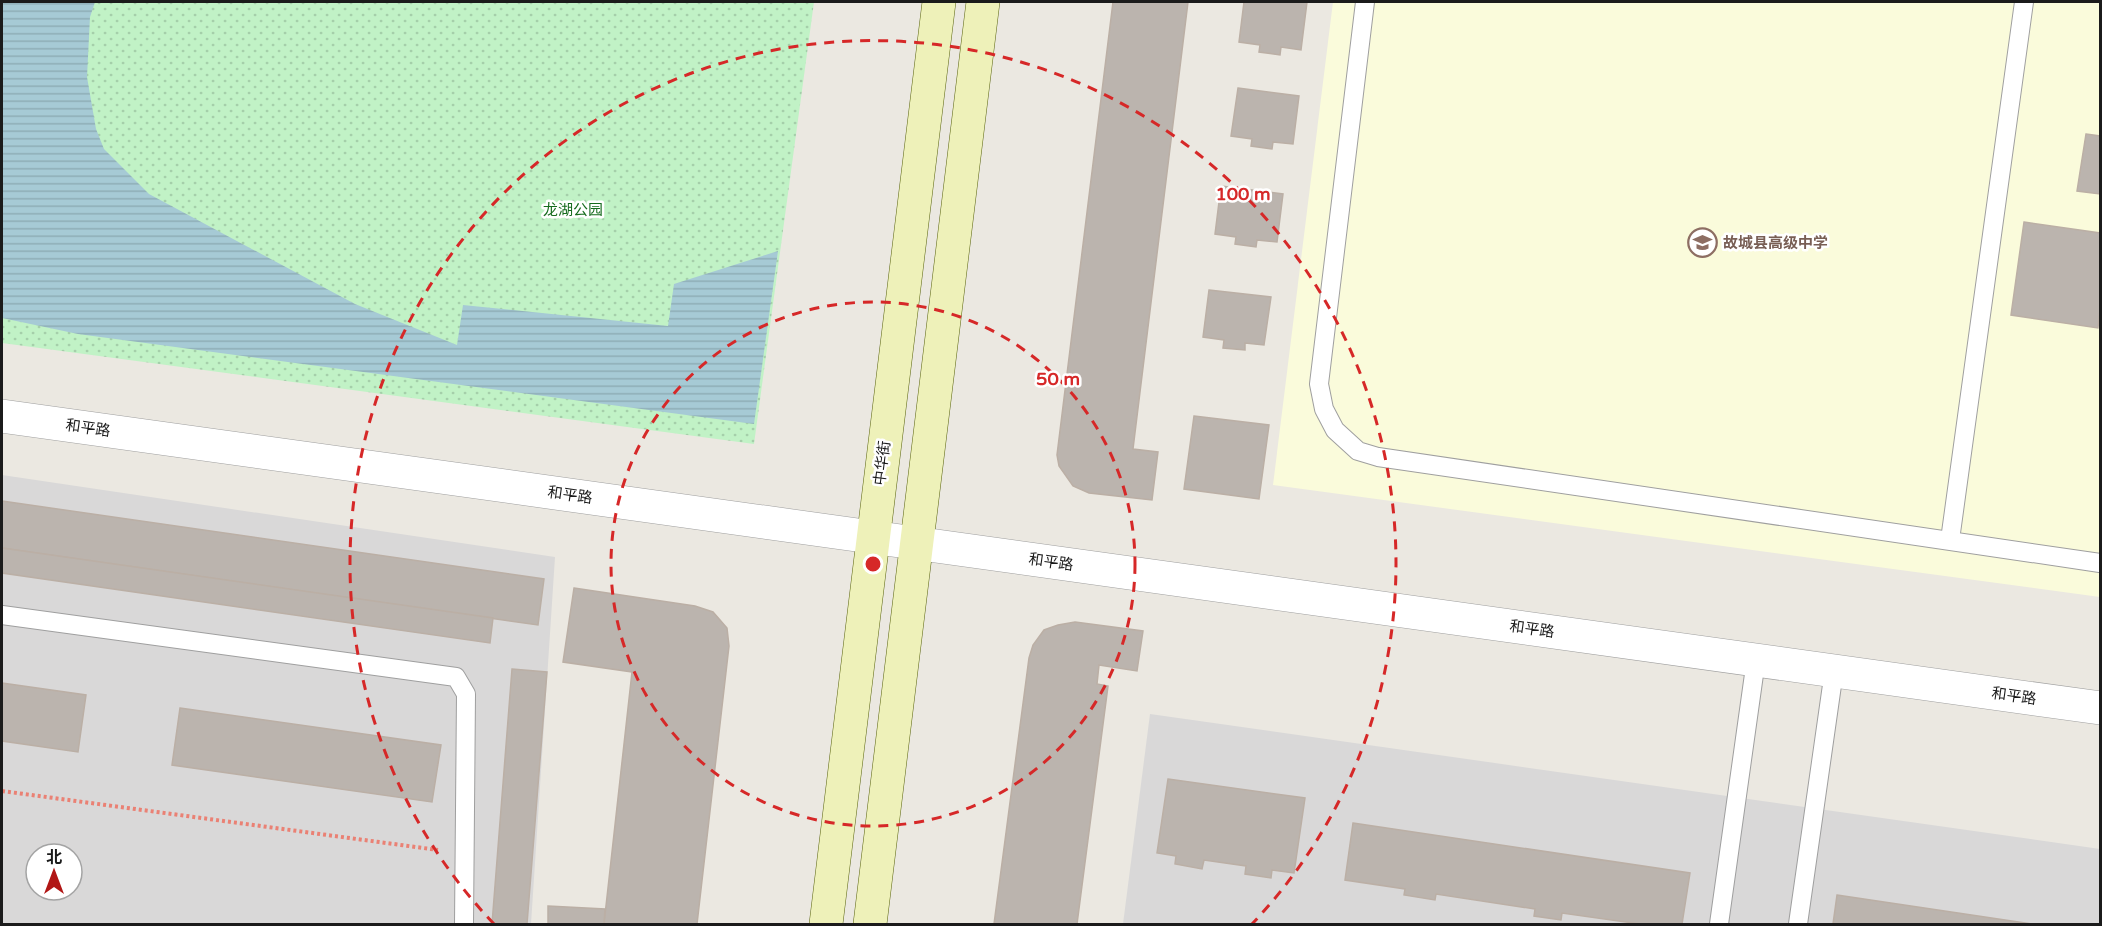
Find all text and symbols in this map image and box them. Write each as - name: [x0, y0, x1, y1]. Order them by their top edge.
- text: 100 m: [1215, 183, 1271, 205]
- park label: 龙湖公园: [543, 201, 603, 219]
- school or university icon: 故城县高级中学: [1686, 227, 1718, 259]
- place label: 故城县高级中学: [1723, 234, 1828, 252]
- text: 50 m: [1036, 368, 1080, 390]
- street label: 和平路: [64, 416, 112, 440]
- street label: 中华街: [870, 440, 894, 486]
- street label: 和平路: [546, 483, 594, 507]
- street label: 和平路: [1027, 550, 1075, 574]
- centre of rings: [863, 554, 883, 574]
- street label: 和平路: [1508, 617, 1556, 641]
- street label: 和平路: [1990, 684, 2038, 708]
- north arrow: [24, 842, 84, 902]
- text: 北: [46, 848, 62, 868]

